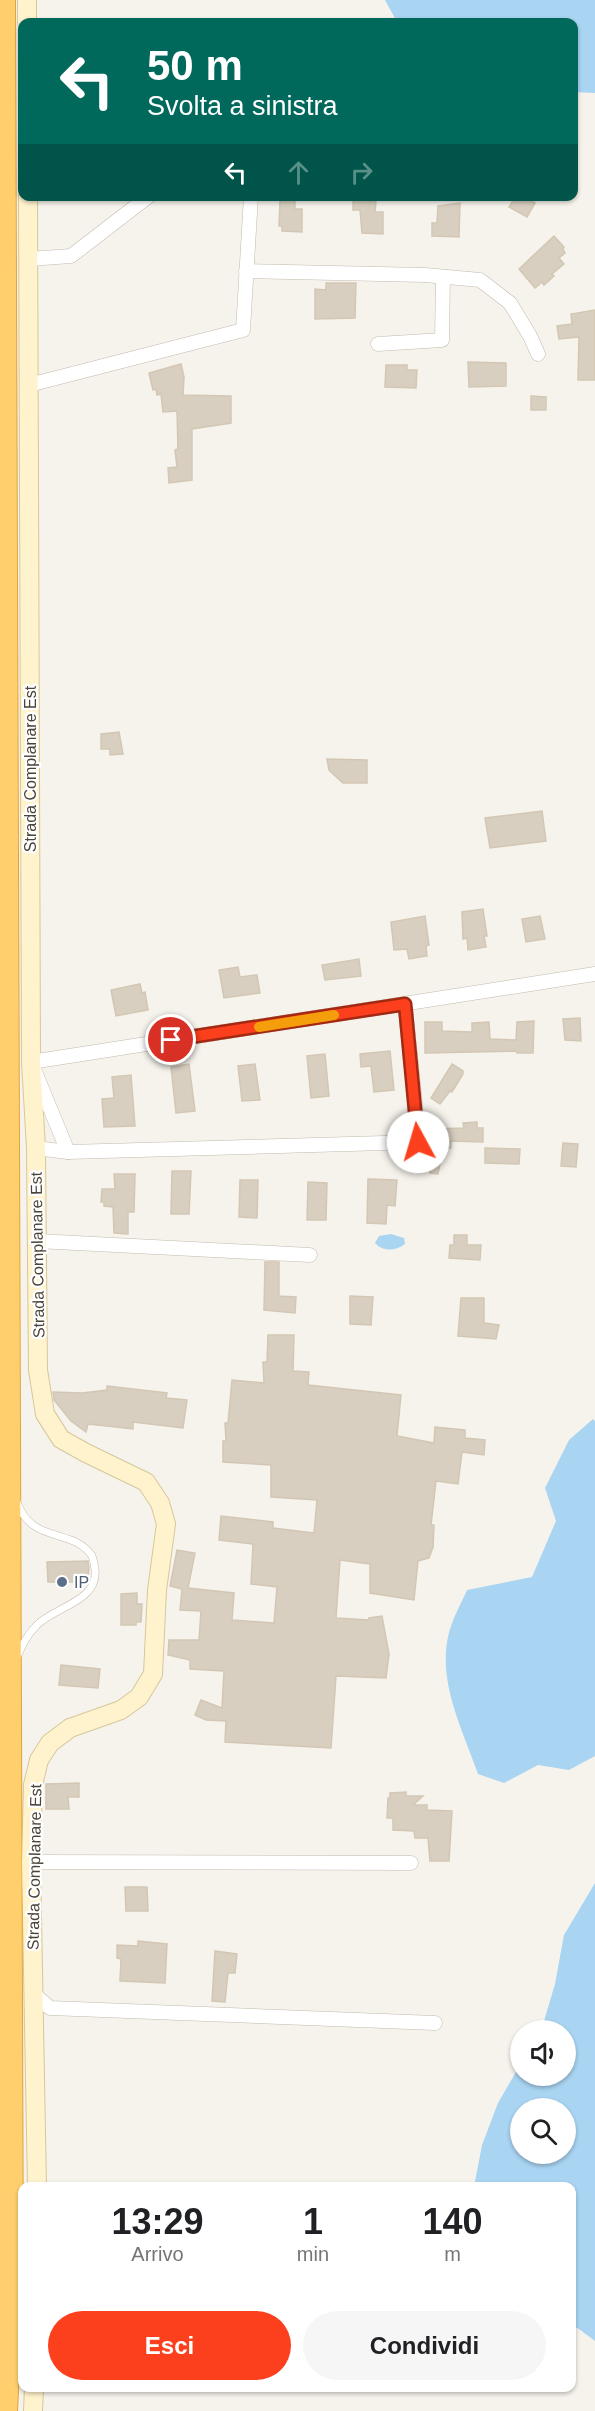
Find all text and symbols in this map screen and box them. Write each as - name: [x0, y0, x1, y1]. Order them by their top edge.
- icon: left: [48, 42, 126, 120]
- text: 50 m: [147, 42, 243, 89]
- text: Svolta a sinistra: [147, 91, 338, 121]
- icon: left: [219, 156, 252, 189]
- icon: ahead: [282, 156, 315, 189]
- icon: right: [345, 156, 378, 189]
- street label: Strada Complanare Est: [22, 685, 39, 852]
- pin: [145, 1014, 196, 1065]
- icon: arrive: [154, 1023, 187, 1056]
- position arrow: [386, 1110, 450, 1174]
- street label: Strada Complanare Est: [28, 1171, 47, 1338]
- place label: IP: [74, 1574, 89, 1591]
- marker: IP: [55, 1575, 69, 1589]
- street label: Strada Complanare Est: [25, 1783, 44, 1950]
- map controls: [510, 2020, 576, 2164]
- button: sound: [510, 2020, 576, 2086]
- button: search: [510, 2098, 576, 2164]
- text: 13:29: [111, 2201, 203, 2242]
- text: 1: [303, 2201, 323, 2242]
- text: 140: [422, 2201, 483, 2242]
- text: Arrivo: [131, 2243, 184, 2265]
- text: min: [297, 2243, 329, 2265]
- text: m: [444, 2243, 461, 2265]
- button: Esci: [48, 2311, 291, 2380]
- button: Condividi: [303, 2311, 546, 2380]

